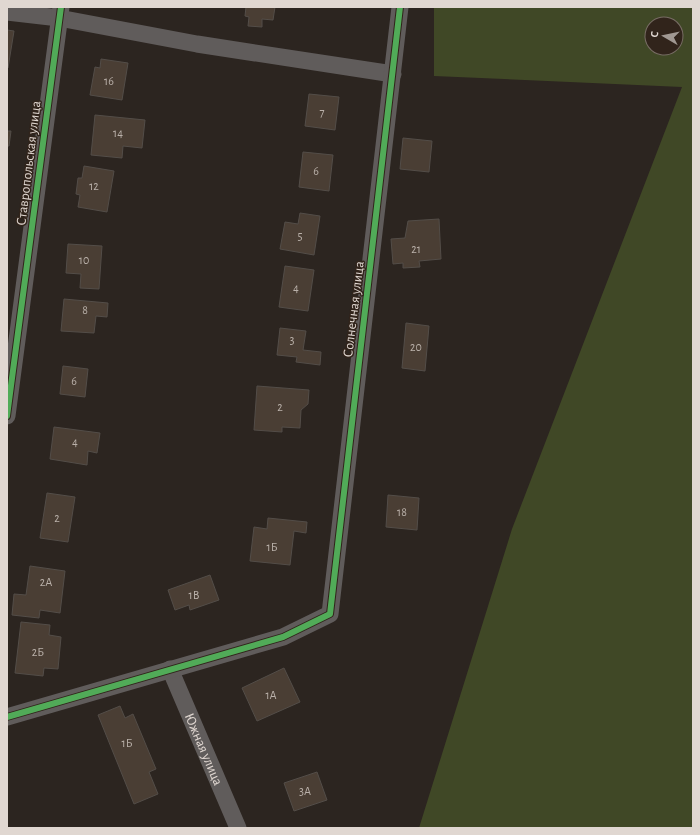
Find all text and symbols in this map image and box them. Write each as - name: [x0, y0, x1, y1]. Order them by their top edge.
- north arrow: [644, 16, 684, 56]
- text: С: [649, 31, 661, 38]
- house number: 16: [104, 75, 114, 87]
- street label: Ставропольская улица: [14, 99, 44, 226]
- house number: 7: [319, 106, 325, 118]
- house number: 14: [113, 127, 123, 139]
- house number: 6: [313, 165, 319, 177]
- house number: 12: [89, 180, 99, 192]
- house number: 5: [297, 230, 303, 242]
- house number: 21: [411, 243, 421, 255]
- house number: 10: [79, 254, 89, 266]
- street label: Солнечная улица: [341, 260, 367, 358]
- house number: 4: [293, 282, 299, 294]
- house number: 8: [82, 304, 88, 316]
- house number: 3: [290, 334, 295, 346]
- house number: 20: [410, 341, 422, 353]
- house number: 6: [71, 375, 77, 387]
- house number: 2: [277, 401, 283, 413]
- house number: 4: [72, 436, 78, 448]
- house number: 18: [397, 506, 407, 518]
- house number: 2: [54, 512, 60, 524]
- house number: 1Б: [267, 541, 278, 553]
- house number: 2А: [40, 576, 52, 588]
- house number: 1В: [189, 589, 200, 601]
- house number: 2Б: [32, 646, 44, 658]
- house number: 1А: [265, 689, 277, 701]
- street label: Южная улица: [182, 711, 225, 788]
- house number: 1Б: [122, 737, 133, 749]
- house number: 3А: [299, 785, 311, 797]

